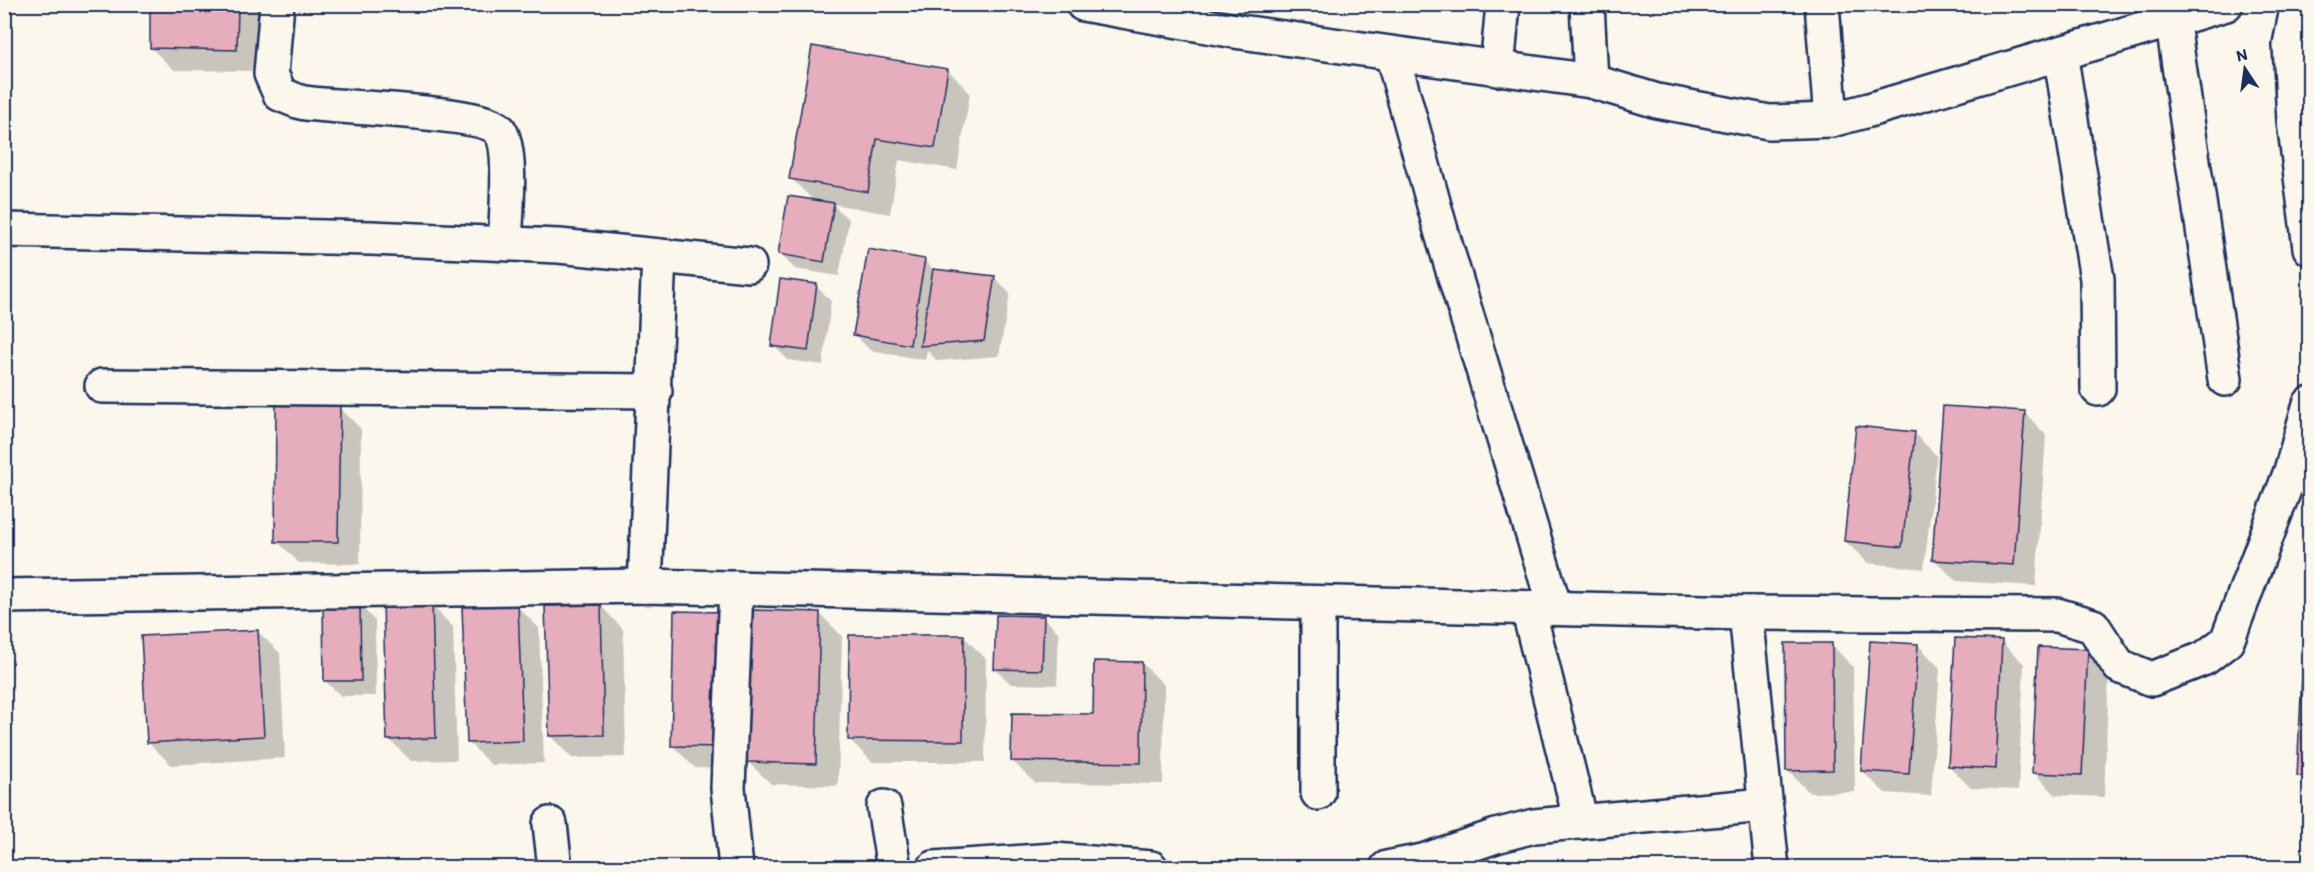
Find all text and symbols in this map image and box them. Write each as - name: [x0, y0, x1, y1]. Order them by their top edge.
- north arrow: [2215, 39, 2275, 99]
- text: N: [2234, 44, 2249, 65]

